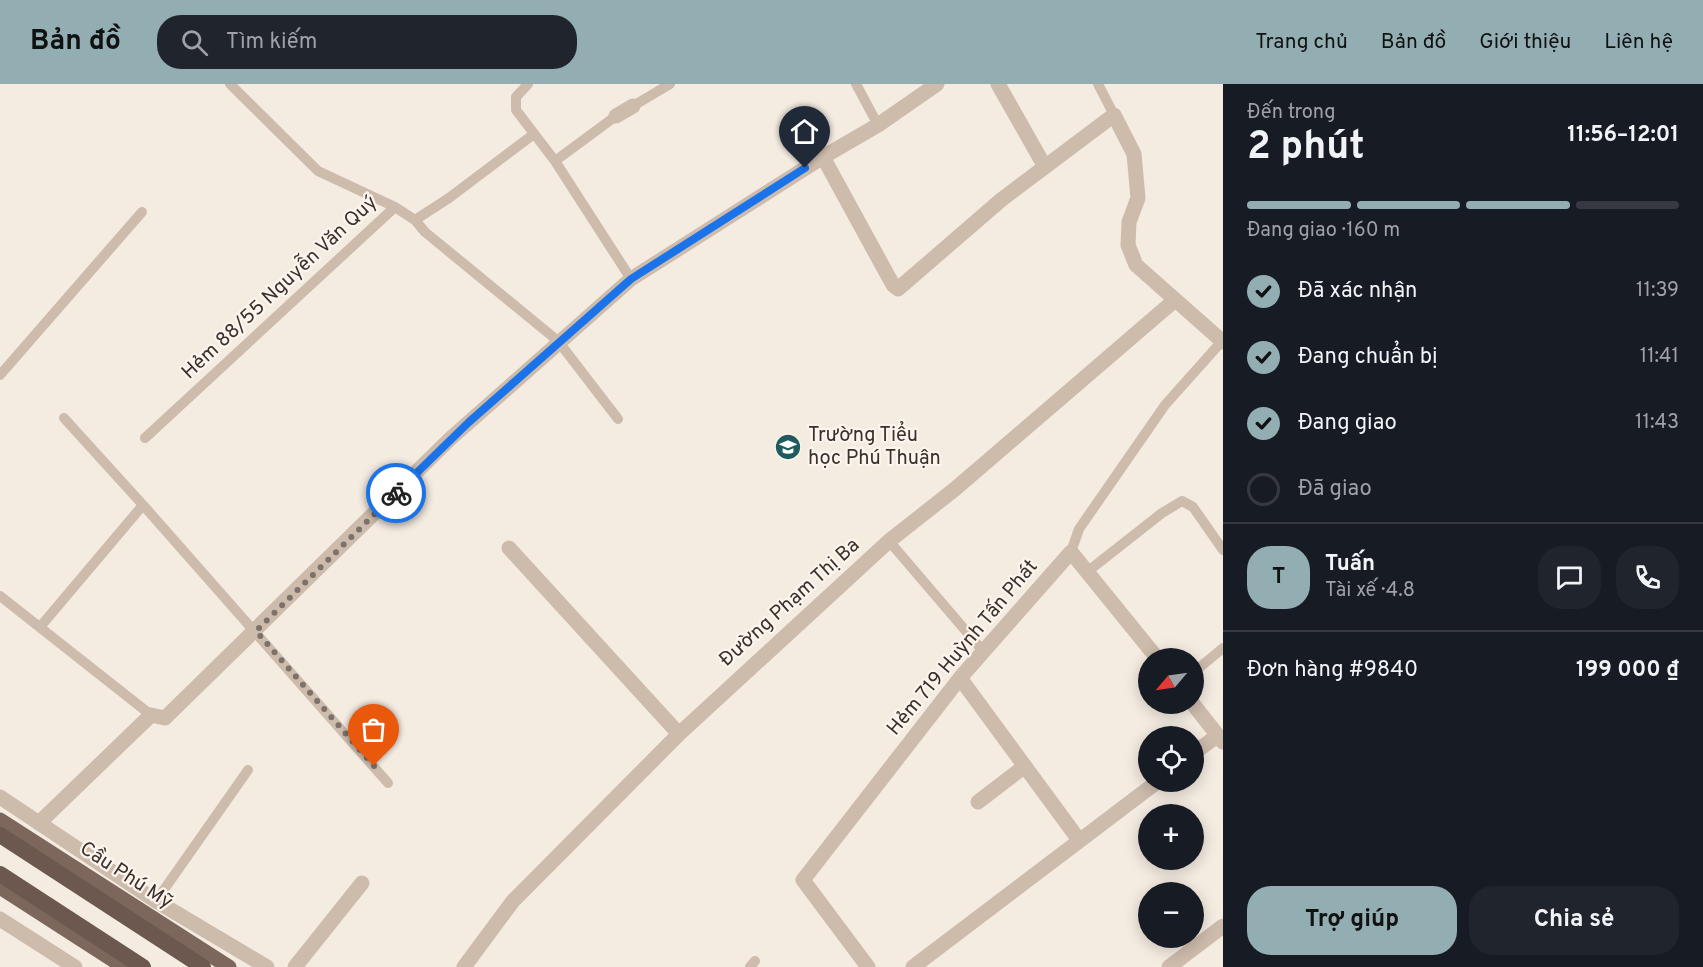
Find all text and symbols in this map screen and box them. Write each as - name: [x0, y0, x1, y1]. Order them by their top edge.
- search box: [157, 15, 577, 69]
- text: Bản đồ: [30, 24, 121, 60]
- icon: search: [178, 26, 211, 59]
- text: Tìm kiếm: [226, 29, 317, 56]
- text: Trang chủ: [1255, 29, 1348, 56]
- text: Bản đồ: [1381, 29, 1446, 56]
- text: Giới thiệu: [1479, 29, 1571, 56]
- text: Liên hệ: [1604, 29, 1673, 56]
- text: Đến trong: [1247, 100, 1336, 126]
- pin: [779, 106, 830, 168]
- icon: home: [788, 115, 821, 148]
- text: 11:56–12:01: [1567, 122, 1679, 149]
- text: 2 phút: [1247, 124, 1365, 173]
- street label: Hẻm 88/55 Nguyễn Văn Quý: [175, 189, 383, 386]
- text: Đang giao · 160 m: [1247, 218, 1400, 244]
- icon: check: [1247, 275, 1280, 308]
- text: Đã xác nhận: [1298, 278, 1417, 305]
- text: 11:39: [1636, 278, 1679, 304]
- icon: check: [1247, 341, 1280, 374]
- text: Đang chuẩn bị: [1298, 344, 1438, 371]
- text: 11:41: [1640, 344, 1679, 370]
- icon: check: [1247, 407, 1280, 440]
- text: Đang giao: [1298, 410, 1397, 437]
- text: 11:43: [1635, 410, 1679, 436]
- place label: Trường Tiểu học Phú Thuận: [808, 420, 941, 472]
- school or university icon: Trường Tiểu học Phú Thuận: [773, 432, 803, 462]
- courier: [366, 463, 426, 523]
- text: Đã giao: [1298, 476, 1372, 503]
- icon: bike: [380, 477, 413, 510]
- street label: Đường Phạm Thị Ba: [714, 533, 866, 673]
- button: chat: [1538, 546, 1601, 609]
- button: phone: [1616, 546, 1679, 609]
- text: Tuấn: [1325, 551, 1375, 578]
- street label: Hẻm 719 Huỳnh Tấn Phát: [881, 554, 1044, 741]
- text: T: [1272, 564, 1285, 591]
- text: Tài xế · 4.8: [1325, 578, 1415, 604]
- north arrow: [1138, 648, 1204, 714]
- map controls: [1138, 648, 1204, 948]
- text: Đơn hàng #9840: [1247, 657, 1418, 684]
- text: 199 000 ₫: [1576, 657, 1679, 684]
- pin: [348, 704, 399, 766]
- icon: bag: [357, 713, 390, 746]
- button: locate: [1138, 726, 1204, 792]
- button: +: [1138, 804, 1204, 870]
- street label: Cầu Phú Mỹ: [75, 835, 178, 916]
- button: −: [1138, 882, 1204, 948]
- button: Trợ giúp: [1247, 886, 1457, 955]
- button: Chia sẻ: [1469, 886, 1679, 955]

